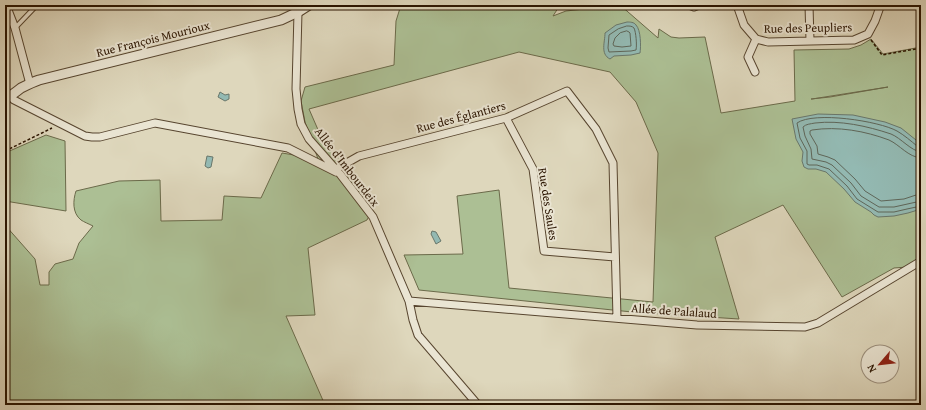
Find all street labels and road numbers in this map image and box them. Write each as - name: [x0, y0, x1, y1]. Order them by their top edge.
- street label: Rue François Mourioux: [94, 16, 212, 61]
- street label: Rue des Peupliers: [764, 18, 852, 37]
- street label: Rue des Églantiers: [414, 96, 508, 137]
- street label: Allée d'Imbourdeix: [311, 124, 384, 210]
- street label: Rue des Saules: [534, 167, 563, 241]
- street label: Allée de Palalaud: [631, 299, 718, 322]

